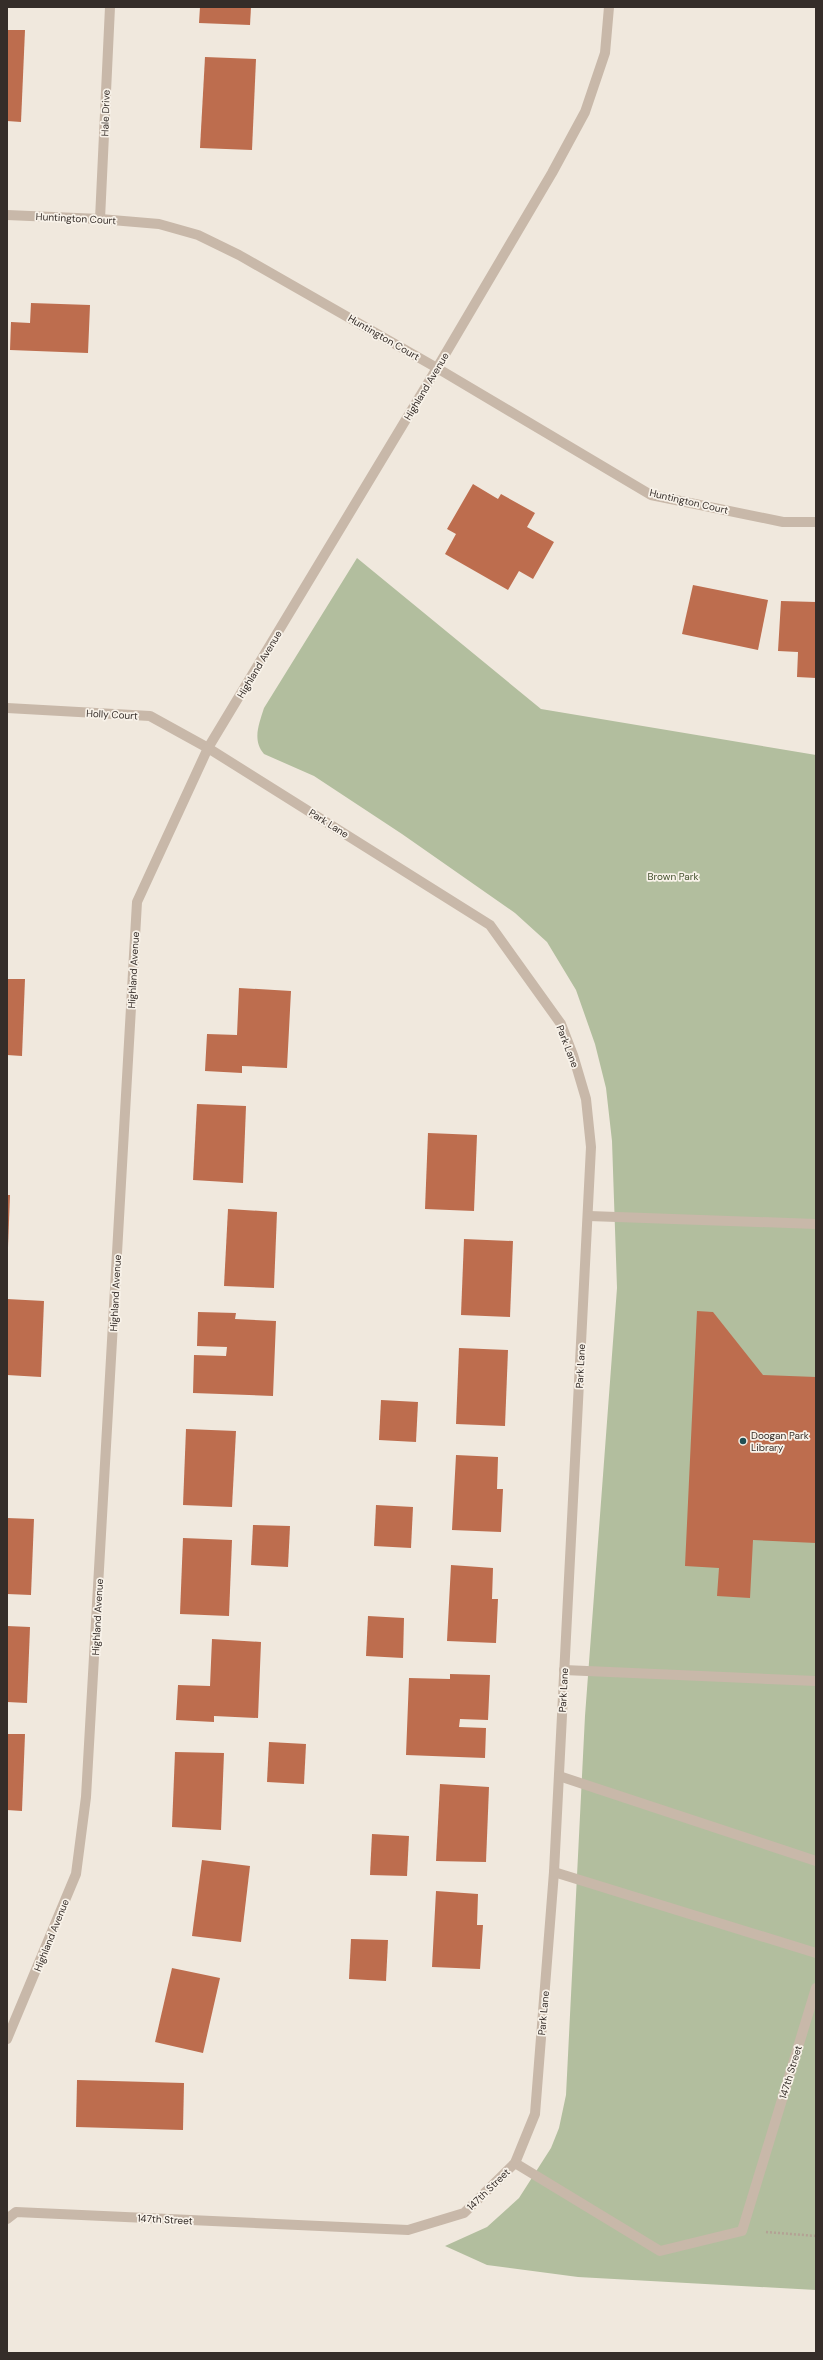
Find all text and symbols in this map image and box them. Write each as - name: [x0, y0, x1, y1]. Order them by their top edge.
- street label: Hale Drive: [98, 89, 113, 136]
- street label: Huntington Court: [35, 210, 117, 227]
- street label: Huntington Court: [346, 312, 422, 363]
- street label: Highland Avenue: [401, 350, 452, 423]
- street label: Huntington Court: [648, 486, 730, 517]
- street label: Highland Avenue: [234, 628, 285, 701]
- street label: Holly Court: [86, 707, 138, 722]
- street label: Park Lane: [306, 806, 351, 841]
- park label: Brown Park: [647, 870, 699, 883]
- street label: Highland Avenue: [125, 931, 142, 1009]
- street label: Park Lane: [553, 1023, 582, 1070]
- street label: Highland Avenue: [107, 1254, 124, 1332]
- street label: Park Lane: [573, 1343, 588, 1389]
- place label: Doogan Park Library: [751, 1429, 809, 1454]
- marker: Doogan Park Library: [738, 1436, 748, 1446]
- street label: Highland Avenue: [89, 1578, 106, 1656]
- street label: Park Lane: [556, 1667, 571, 1713]
- street label: Highland Avenue: [31, 1897, 72, 1973]
- street label: Park Lane: [535, 1990, 552, 2036]
- street label: 147th Street: [776, 2044, 805, 2100]
- street label: 147th Street: [464, 2165, 513, 2213]
- street label: 147th Street: [137, 2212, 193, 2227]

